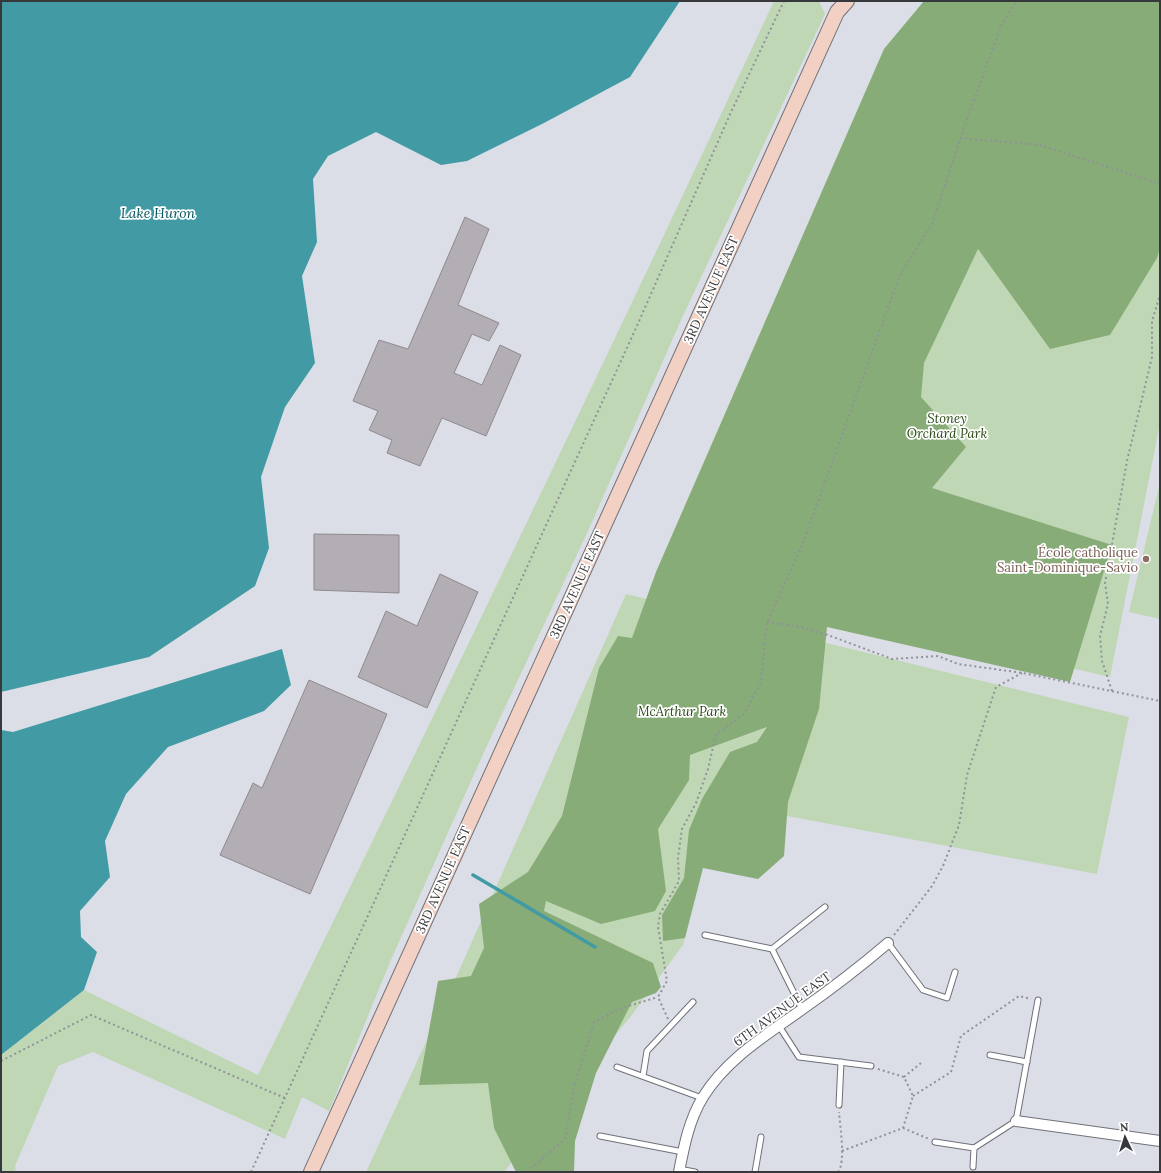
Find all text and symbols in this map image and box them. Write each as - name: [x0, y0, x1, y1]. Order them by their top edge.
- water label: Lake Huron: [121, 204, 196, 222]
- street label: 3RD AVENUE EAST: [680, 233, 743, 346]
- park label: Stoney Orchard Park: [907, 410, 987, 442]
- street label: 3RD AVENUE EAST: [546, 528, 609, 641]
- place label: École catholique Saint-Dominique-Savio: [997, 544, 1138, 576]
- marker: École catholique Saint-Dominique-Savio: [1141, 554, 1151, 564]
- park label: McArthur Park: [638, 703, 726, 720]
- street label: 3RD AVENUE EAST: [412, 823, 475, 936]
- street label: 6TH AVENUE EAST: [730, 967, 835, 1050]
- north arrow: [1105, 1117, 1145, 1157]
- text: N: [1120, 1120, 1130, 1134]

